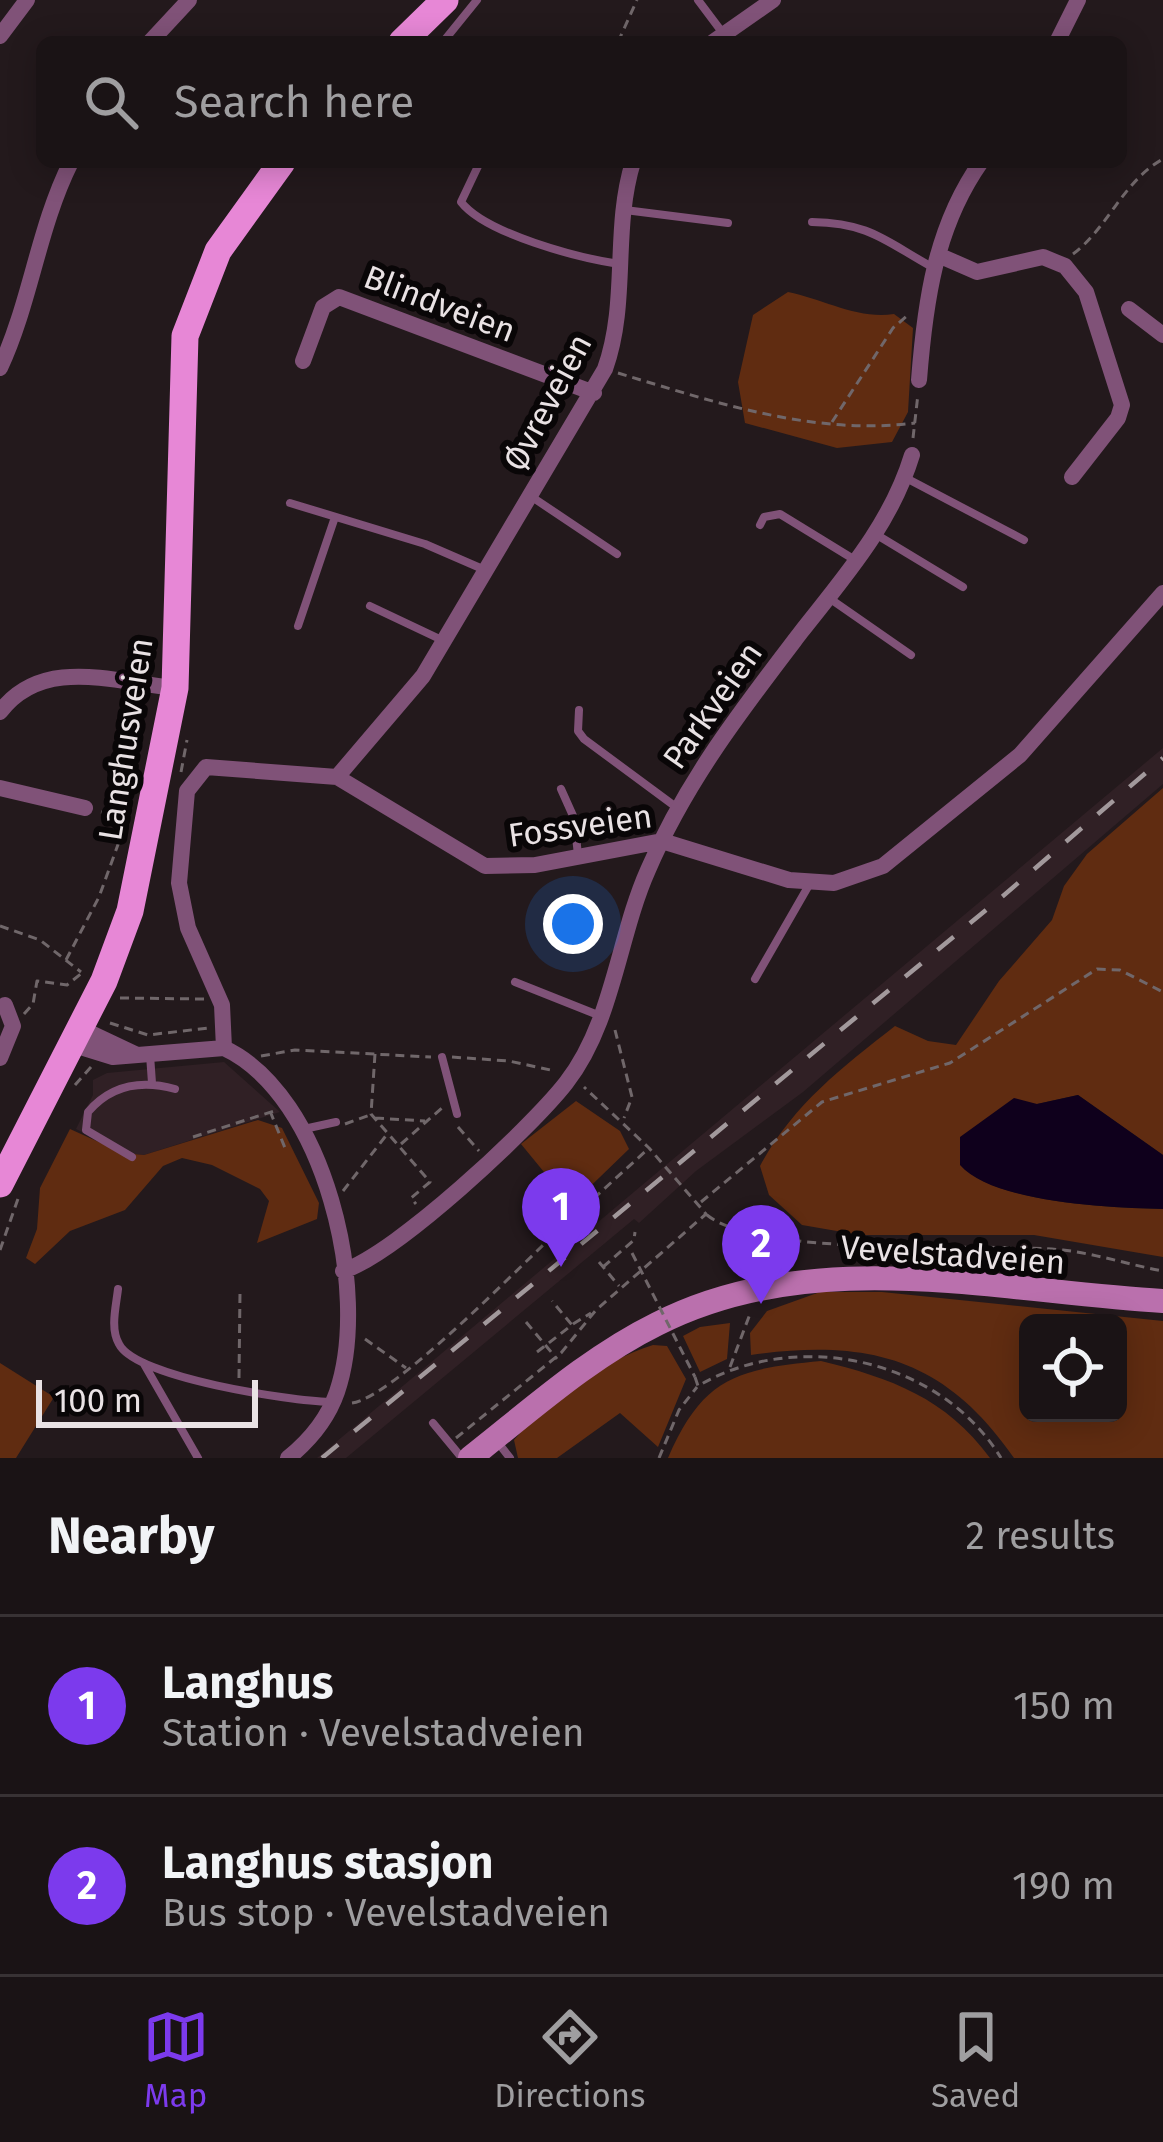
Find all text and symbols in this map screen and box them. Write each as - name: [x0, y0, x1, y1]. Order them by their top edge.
- search box: [36, 36, 1127, 168]
- icon: search: [78, 69, 144, 135]
- text: Search here: [174, 75, 414, 129]
- street label: Blindveien: [358, 257, 521, 351]
- street label: Øvreveien: [495, 327, 601, 478]
- street label: Parkveien: [655, 634, 771, 777]
- street label: Langhusveien: [90, 635, 162, 843]
- street label: Fossveien: [506, 796, 655, 856]
- your location: [543, 894, 603, 954]
- pin: 1: [522, 1168, 600, 1267]
- pin: 2: [722, 1205, 800, 1304]
- street label: Vevelstadveien: [839, 1227, 1066, 1283]
- map controls: [1019, 1314, 1127, 1422]
- button: locate: [1019, 1314, 1127, 1422]
- scale bar: [36, 1374, 258, 1427]
- text: 100 m: [54, 1381, 142, 1421]
- text: Nearby: [48, 1505, 214, 1567]
- text: 2 results: [966, 1513, 1115, 1559]
- text: Langhus: [162, 1656, 334, 1710]
- text: 1: [78, 1683, 96, 1729]
- text: 150 m: [1013, 1683, 1115, 1729]
- text: Station · Vevelstadveien: [162, 1710, 585, 1756]
- text: Langhus stasjon: [162, 1836, 494, 1890]
- text: 2: [77, 1863, 97, 1909]
- text: 190 m: [1012, 1863, 1115, 1909]
- text: Bus stop · Vevelstadveien: [162, 1890, 610, 1936]
- tab: Map: [143, 2004, 209, 2116]
- tab: Directions: [494, 2004, 646, 2116]
- tab: Saved: [931, 2004, 1020, 2116]

